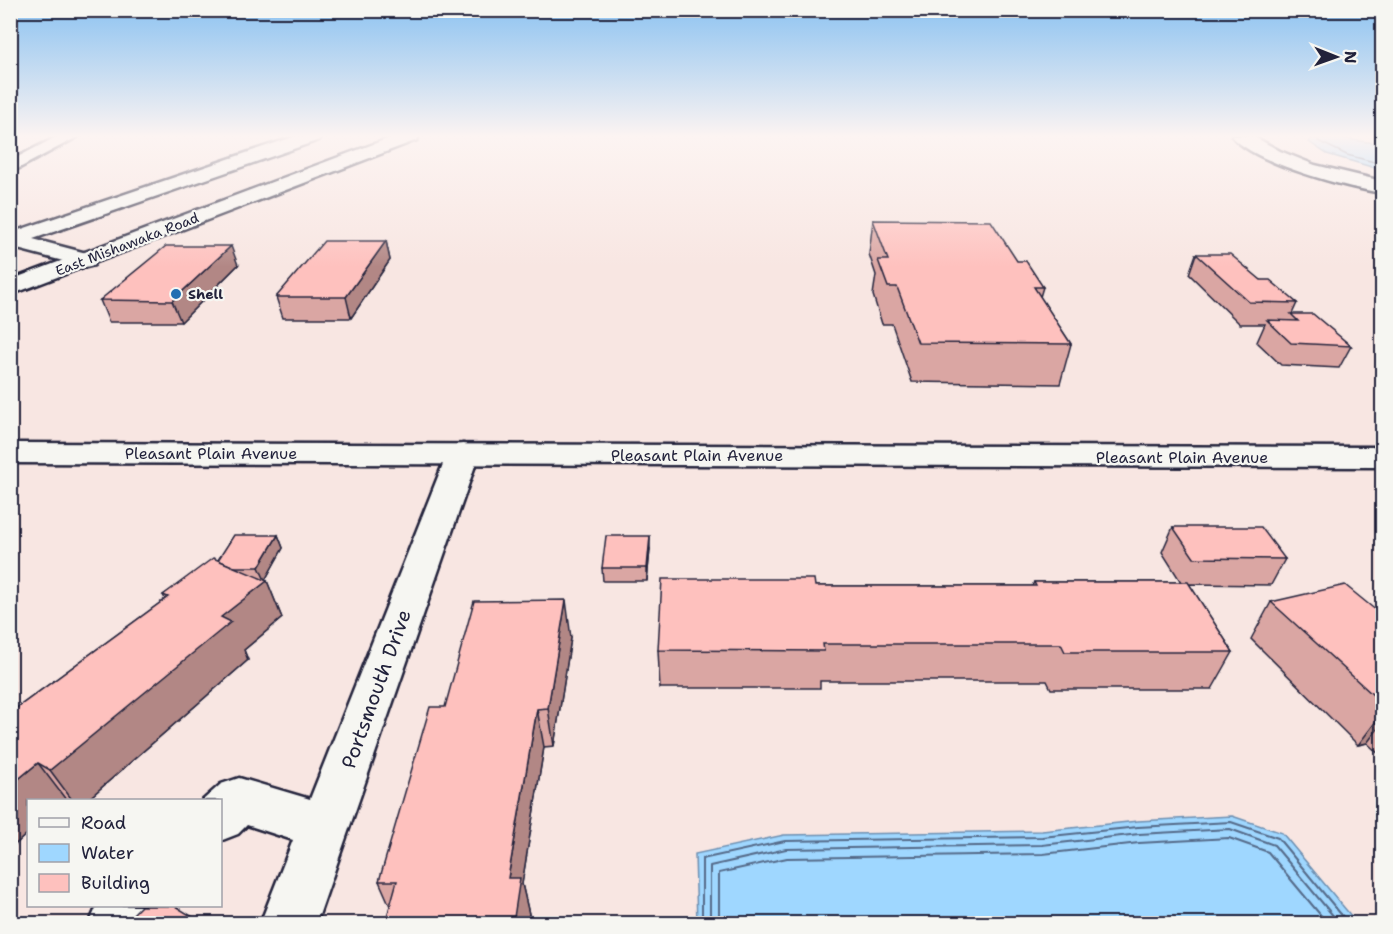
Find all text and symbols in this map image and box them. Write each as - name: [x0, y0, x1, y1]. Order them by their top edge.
- north arrow: [1306, 27, 1366, 87]
- text: N: [1340, 51, 1361, 64]
- street label: East Mishawaka Road: [53, 208, 201, 280]
- place label: Shell: [188, 285, 223, 303]
- marker: Shell: [169, 287, 183, 301]
- street label: Pleasant Plain Avenue: [125, 443, 297, 464]
- street label: Pleasant Plain Avenue: [611, 445, 783, 466]
- street label: Pleasant Plain Avenue: [1096, 447, 1268, 468]
- street label: Portsmouth Drive: [335, 606, 417, 772]
- legend: [27, 799, 222, 907]
- text: Road: [81, 811, 126, 835]
- text: Water: [81, 841, 134, 865]
- text: Building: [81, 871, 150, 895]

